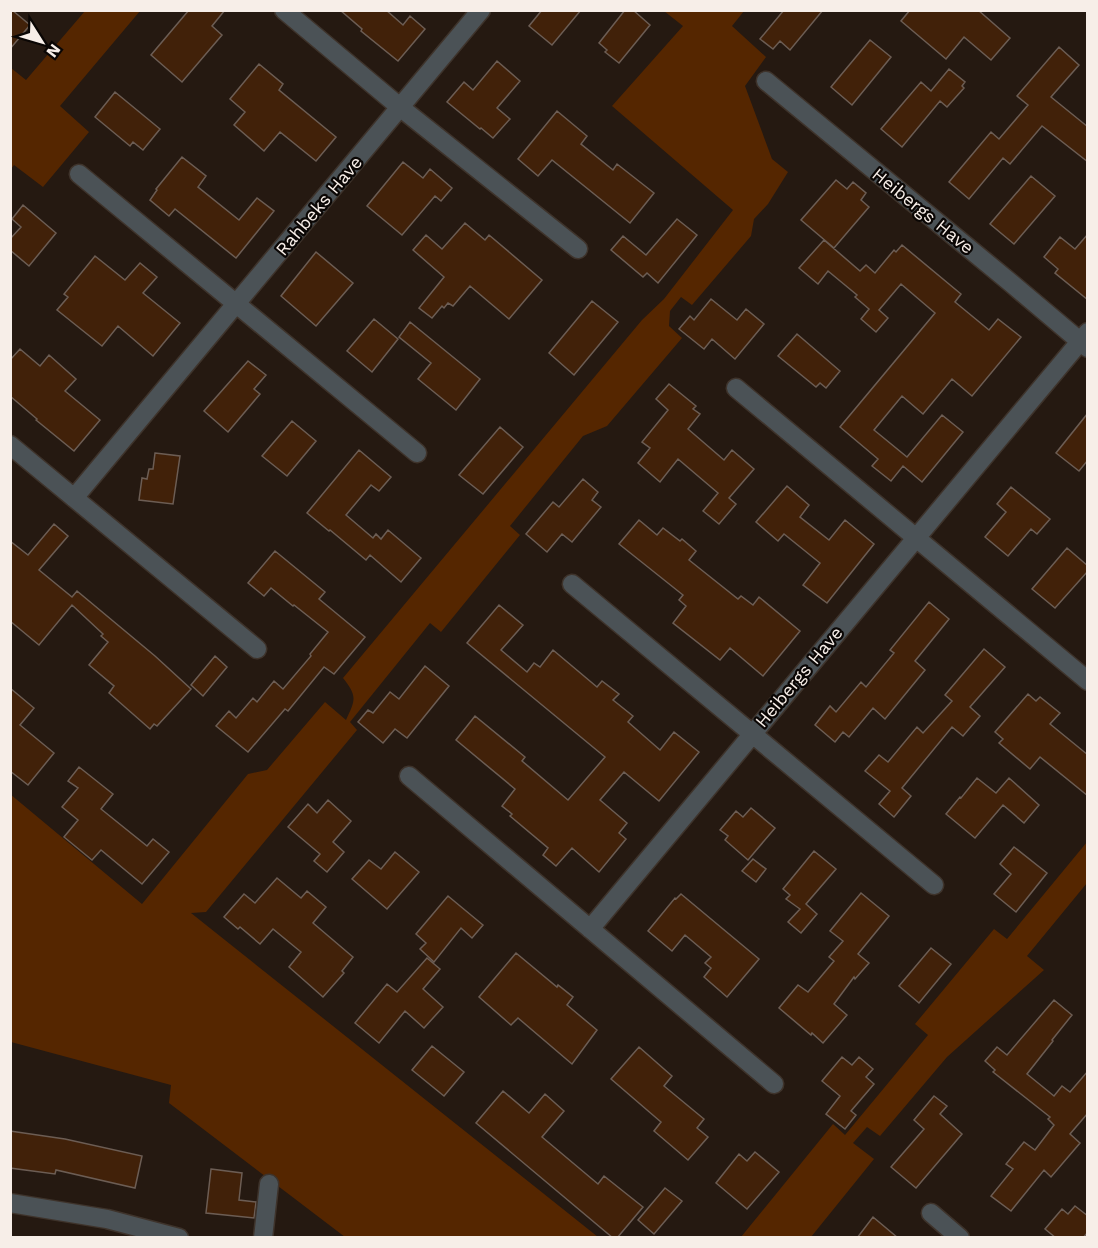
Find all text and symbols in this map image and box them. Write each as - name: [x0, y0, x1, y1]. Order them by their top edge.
- north arrow: [12, 12, 72, 72]
- text: N: [42, 40, 65, 61]
- street label: Rahbeks Have: [271, 152, 366, 260]
- street label: Heibergs Have: [868, 163, 978, 258]
- street label: Heibergs Have: [750, 622, 847, 731]

